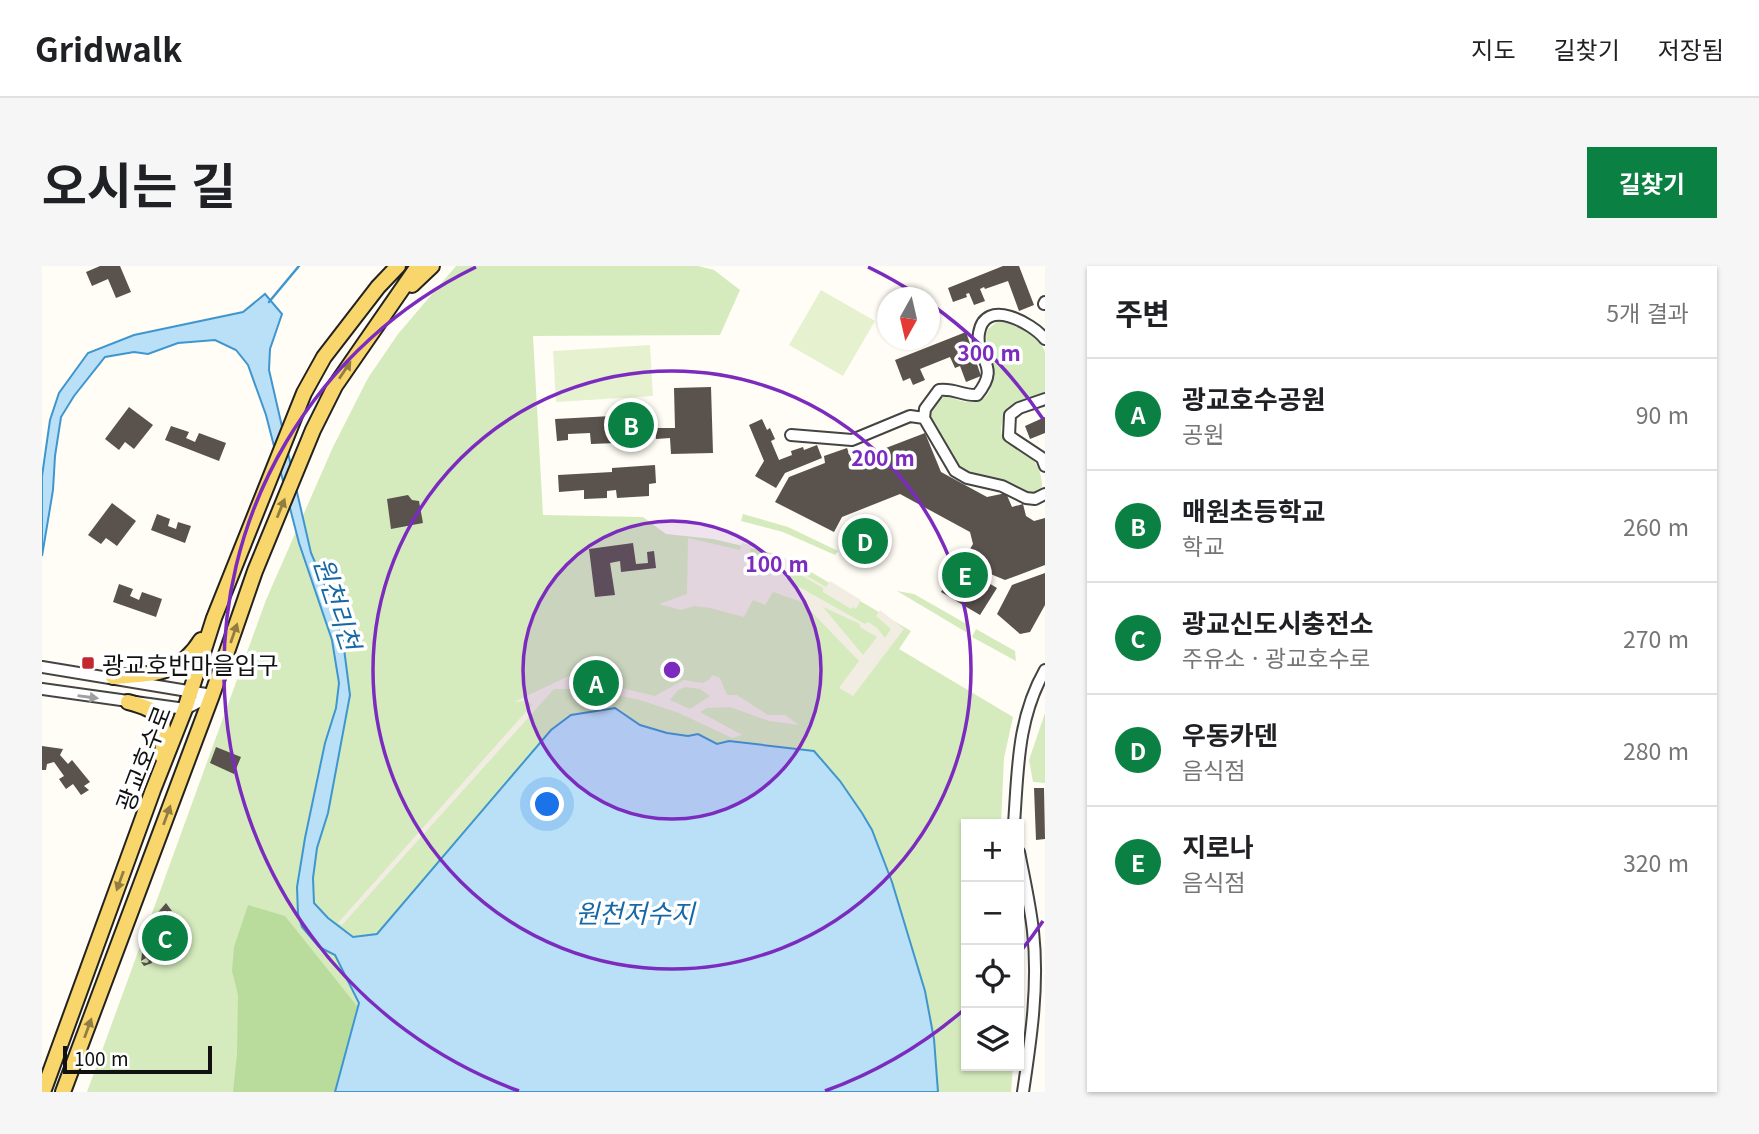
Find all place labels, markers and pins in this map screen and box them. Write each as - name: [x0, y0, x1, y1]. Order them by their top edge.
- pin: B: [608, 399, 654, 451]
- pin: D: [842, 515, 888, 567]
- pin: E: [942, 549, 988, 601]
- place label: 광교호반마을입구: [102, 646, 279, 681]
- marker: 광교호반마을입구: [80, 655, 96, 671]
- pin: A: [573, 657, 619, 709]
- centre of rings: [660, 658, 684, 682]
- pin: C: [142, 912, 188, 964]

